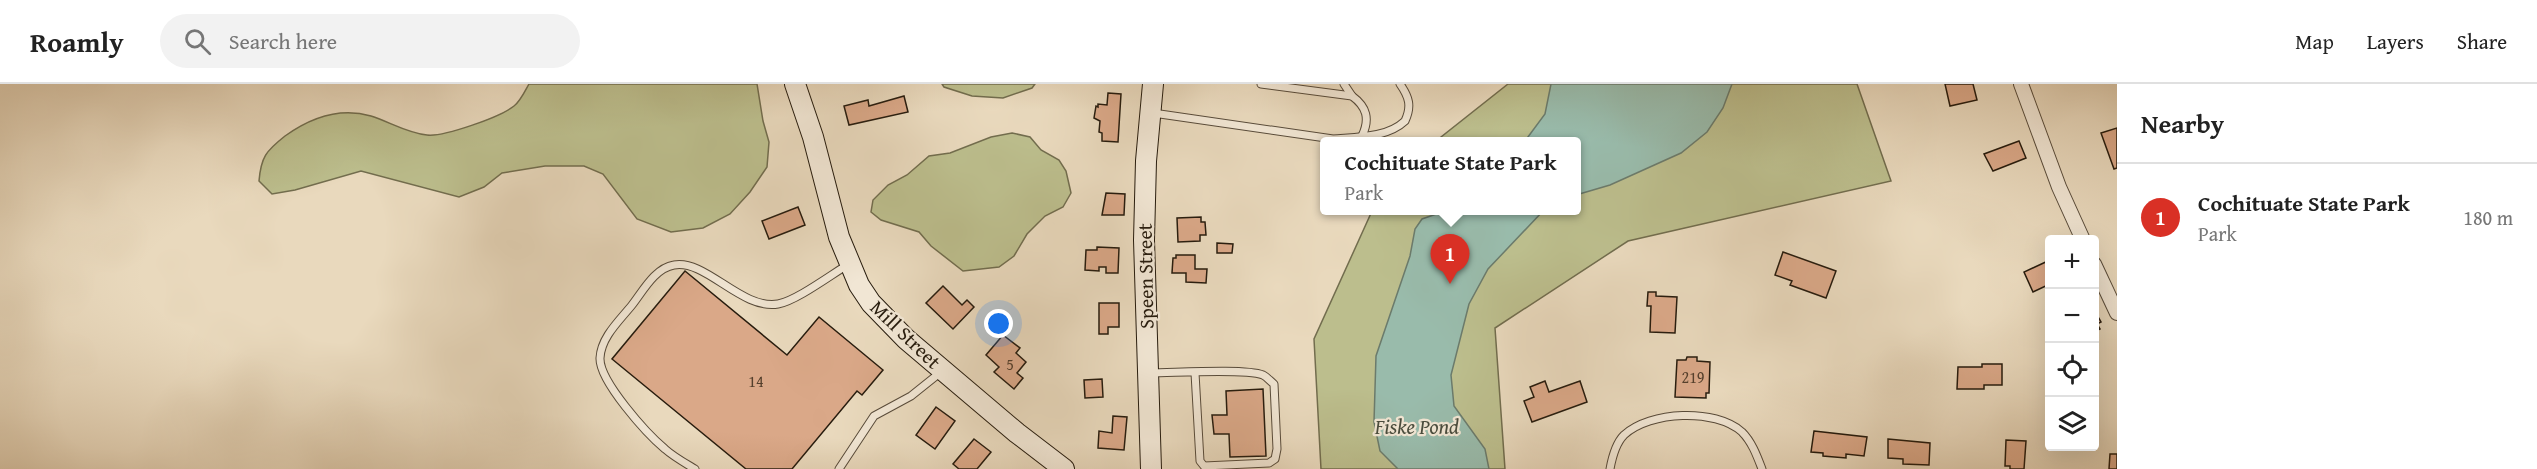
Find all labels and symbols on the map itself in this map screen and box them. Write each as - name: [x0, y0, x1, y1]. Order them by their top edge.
- street label: Speen Street: [1130, 223, 1160, 329]
- pin: 1: [1430, 234, 1470, 284]
- street label: Mill Street: [864, 293, 948, 375]
- your location: [984, 309, 1013, 338]
- house number: 5: [1006, 352, 1014, 376]
- house number: 219: [1681, 365, 1705, 389]
- house number: 14: [748, 369, 764, 393]
- water label: Fiske Pond: [1374, 411, 1459, 442]

